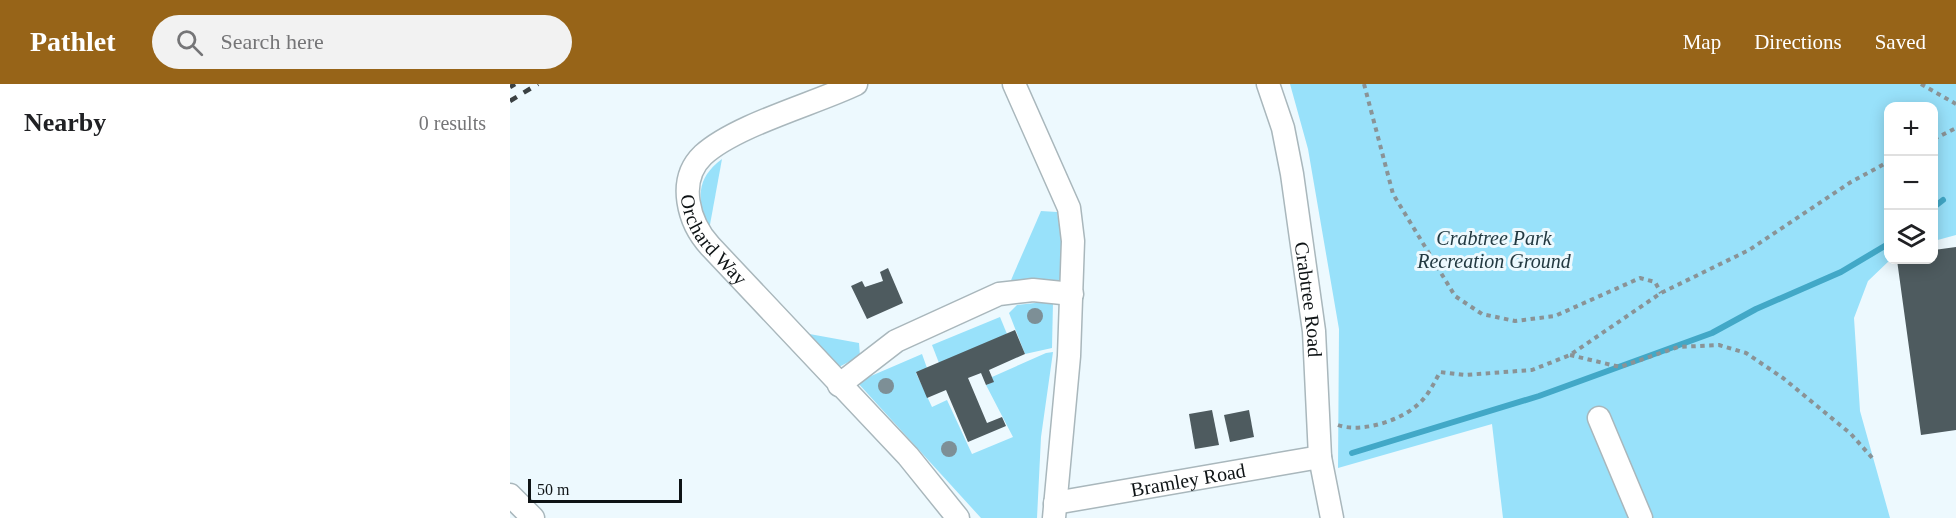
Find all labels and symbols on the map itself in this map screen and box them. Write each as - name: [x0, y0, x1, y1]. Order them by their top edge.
- street label: Orchard Way: [677, 193, 752, 290]
- park label: Crabtree Park Recreation Ground: [1416, 227, 1572, 272]
- street label: Crabtree Road: [1291, 240, 1326, 358]
- street label: Bramley Road: [1129, 459, 1247, 501]
- scale bar: [528, 476, 682, 504]

